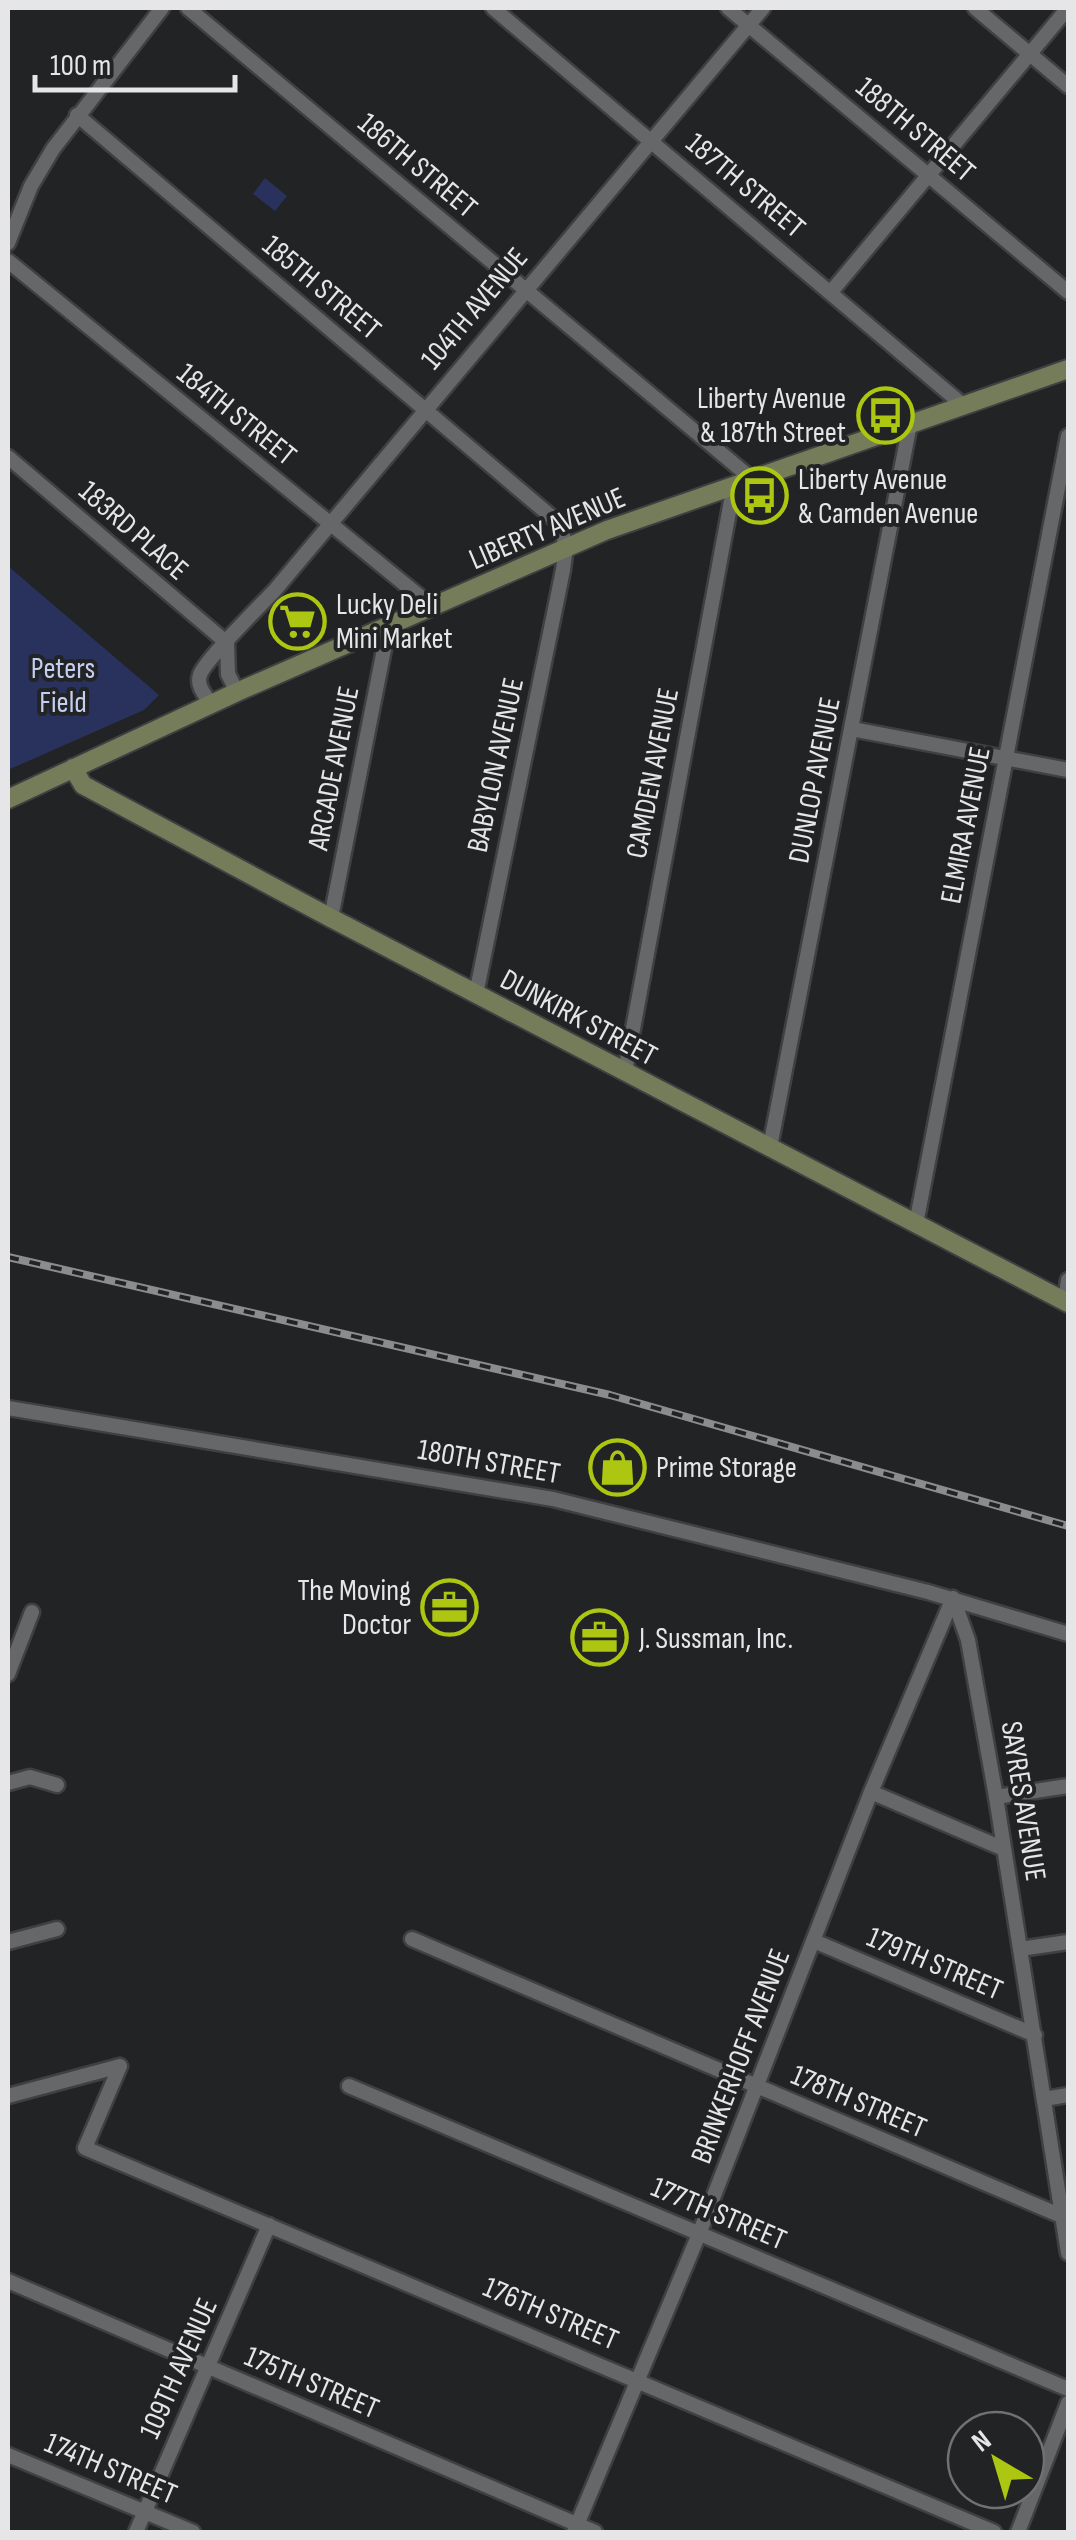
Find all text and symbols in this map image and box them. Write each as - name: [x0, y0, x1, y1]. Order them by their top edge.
- scale bar: [35, 30, 235, 92]
- text: 100 m: [50, 48, 111, 84]
- street label: 188TH STREET: [848, 70, 982, 190]
- street label: 186TH STREET: [351, 106, 484, 226]
- street label: 187TH STREET: [679, 126, 812, 246]
- street label: 185TH STREET: [255, 228, 388, 348]
- street label: 104TH AVENUE: [414, 241, 536, 377]
- street label: 184TH STREET: [169, 356, 303, 474]
- place label: Liberty Avenue & 187th Street: [697, 381, 846, 451]
- bus stop icon: Liberty Avenue & 187th Street: [855, 385, 915, 445]
- place label: Liberty Avenue & Camden Avenue: [798, 462, 978, 532]
- bus stop icon: Liberty Avenue & Camden Avenue: [729, 466, 789, 526]
- street label: 183RD PLACE: [71, 473, 195, 588]
- street label: LIBERTY AVENUE: [464, 480, 631, 578]
- place label: Lucky Deli Mini Market: [336, 587, 453, 657]
- supermarket icon: Lucky Deli Mini Market: [267, 591, 327, 651]
- park label: Peters Field: [31, 651, 95, 721]
- street label: BABYLON AVENUE: [460, 675, 532, 856]
- street label: ARCADE AVENUE: [300, 683, 368, 854]
- street label: CAMDEN AVENUE: [619, 685, 687, 861]
- street label: DUNLOP AVENUE: [781, 694, 849, 866]
- street label: ELMIRA AVENUE: [933, 744, 999, 907]
- street label: DUNKIRK STREET: [494, 962, 663, 1074]
- street label: 180TH STREET: [415, 1432, 563, 1492]
- shop icon: Prime Storage: [587, 1437, 647, 1497]
- place label: Prime Storage: [656, 1450, 797, 1486]
- place label: The Moving Doctor: [297, 1573, 411, 1643]
- office icon: The Moving Doctor: [420, 1577, 480, 1637]
- office icon: J. Sussman, Inc.: [570, 1608, 630, 1668]
- place label: J. Sussman, Inc.: [638, 1621, 793, 1657]
- street label: SAYRES AVENUE: [993, 1719, 1053, 1884]
- street label: 179TH STREET: [862, 1919, 1008, 2009]
- street label: BRINKERHOFF AVENUE: [683, 1944, 798, 2169]
- street label: 178TH STREET: [786, 2057, 932, 2146]
- street label: 177TH STREET: [646, 2169, 792, 2258]
- street label: 176TH STREET: [478, 2269, 623, 2358]
- street label: 109TH AVENUE: [132, 2293, 226, 2444]
- street label: 175TH STREET: [239, 2339, 384, 2427]
- north arrow: [946, 2410, 1046, 2510]
- text: N: [965, 2424, 998, 2459]
- street label: 174TH STREET: [39, 2425, 182, 2513]

